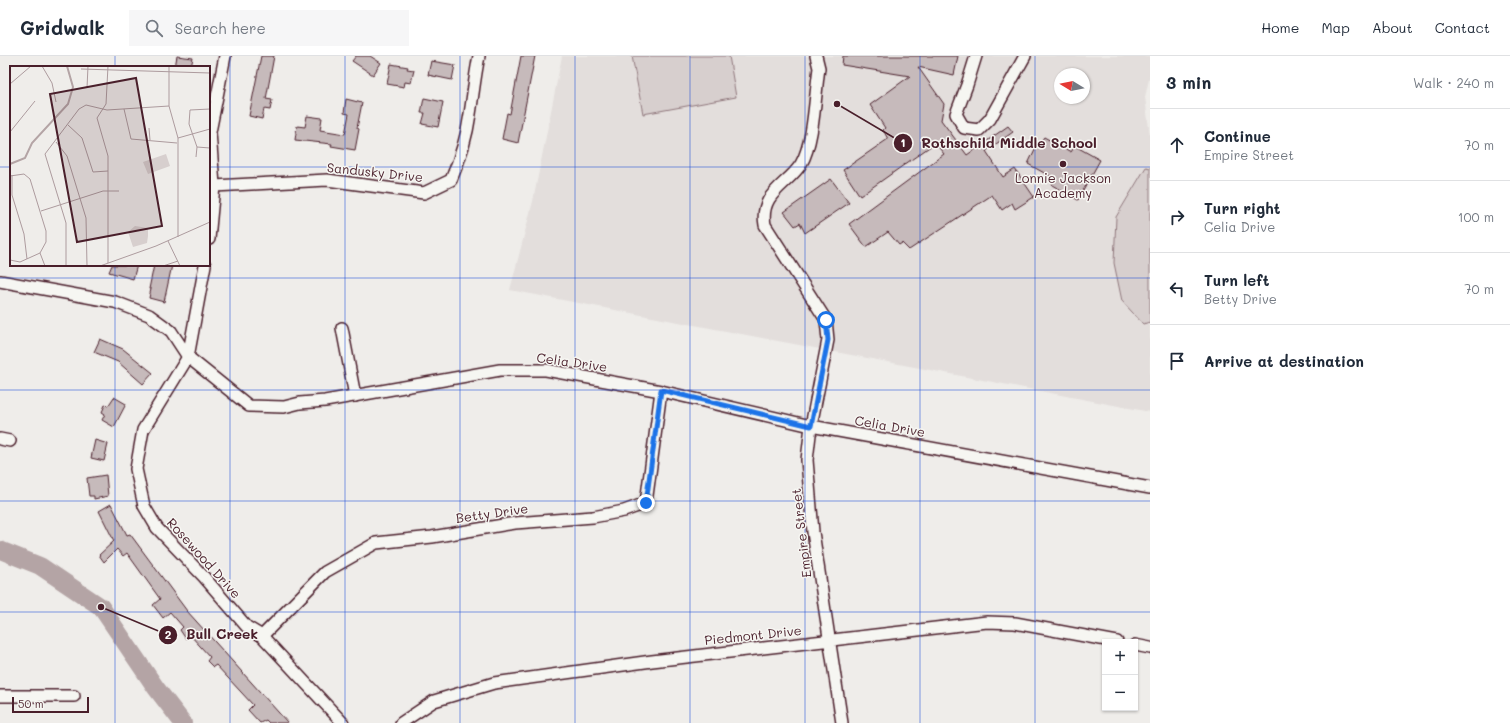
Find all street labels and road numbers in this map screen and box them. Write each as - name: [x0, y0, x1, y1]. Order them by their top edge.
- street label: Sandusky Drive: [326, 158, 424, 185]
- street label: Celia Drive: [536, 348, 609, 375]
- street label: Celia Drive: [854, 411, 927, 440]
- street label: Empire Street: [787, 487, 814, 579]
- street label: Betty Drive: [455, 499, 529, 526]
- street label: Rosewood Drive: [164, 514, 245, 602]
- street label: Piedmont Drive: [703, 621, 802, 648]

